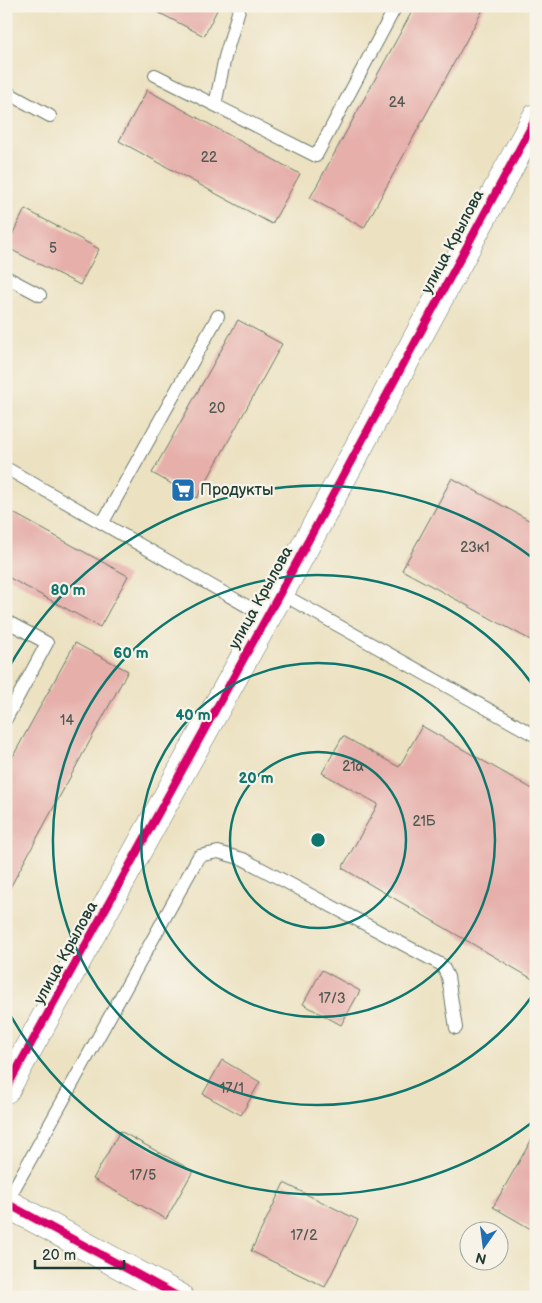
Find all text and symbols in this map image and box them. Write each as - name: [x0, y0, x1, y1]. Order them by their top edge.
- house number: 24: [389, 94, 406, 111]
- house number: 22: [201, 149, 218, 166]
- street label: улица Крылова: [418, 186, 489, 297]
- house number: 5: [49, 240, 57, 257]
- house number: 20: [209, 400, 225, 417]
- supermarket icon: Продукты: [170, 477, 196, 503]
- place label: Продукты: [200, 481, 273, 500]
- house number: 23к1: [460, 539, 490, 556]
- street label: улица Крылова: [225, 543, 297, 653]
- text: 80 m: [50, 581, 86, 600]
- text: 60 m: [113, 644, 149, 663]
- text: 40 m: [175, 706, 211, 725]
- house number: 14: [60, 712, 74, 729]
- house number: 21а: [342, 758, 365, 775]
- text: 20 m: [239, 769, 274, 788]
- house number: 21Б: [412, 813, 436, 830]
- centre of rings: [309, 831, 327, 849]
- street label: улица Крылова: [30, 898, 102, 1008]
- house number: 17/3: [318, 990, 346, 1007]
- house number: 17/1: [220, 1080, 244, 1097]
- house number: 17/5: [130, 1167, 156, 1184]
- north arrow: [460, 1220, 510, 1270]
- house number: 17/2: [291, 1227, 318, 1244]
- scale bar: [35, 1238, 124, 1270]
- text: 20 m: [42, 1246, 76, 1265]
- text: N: [474, 1249, 488, 1268]

